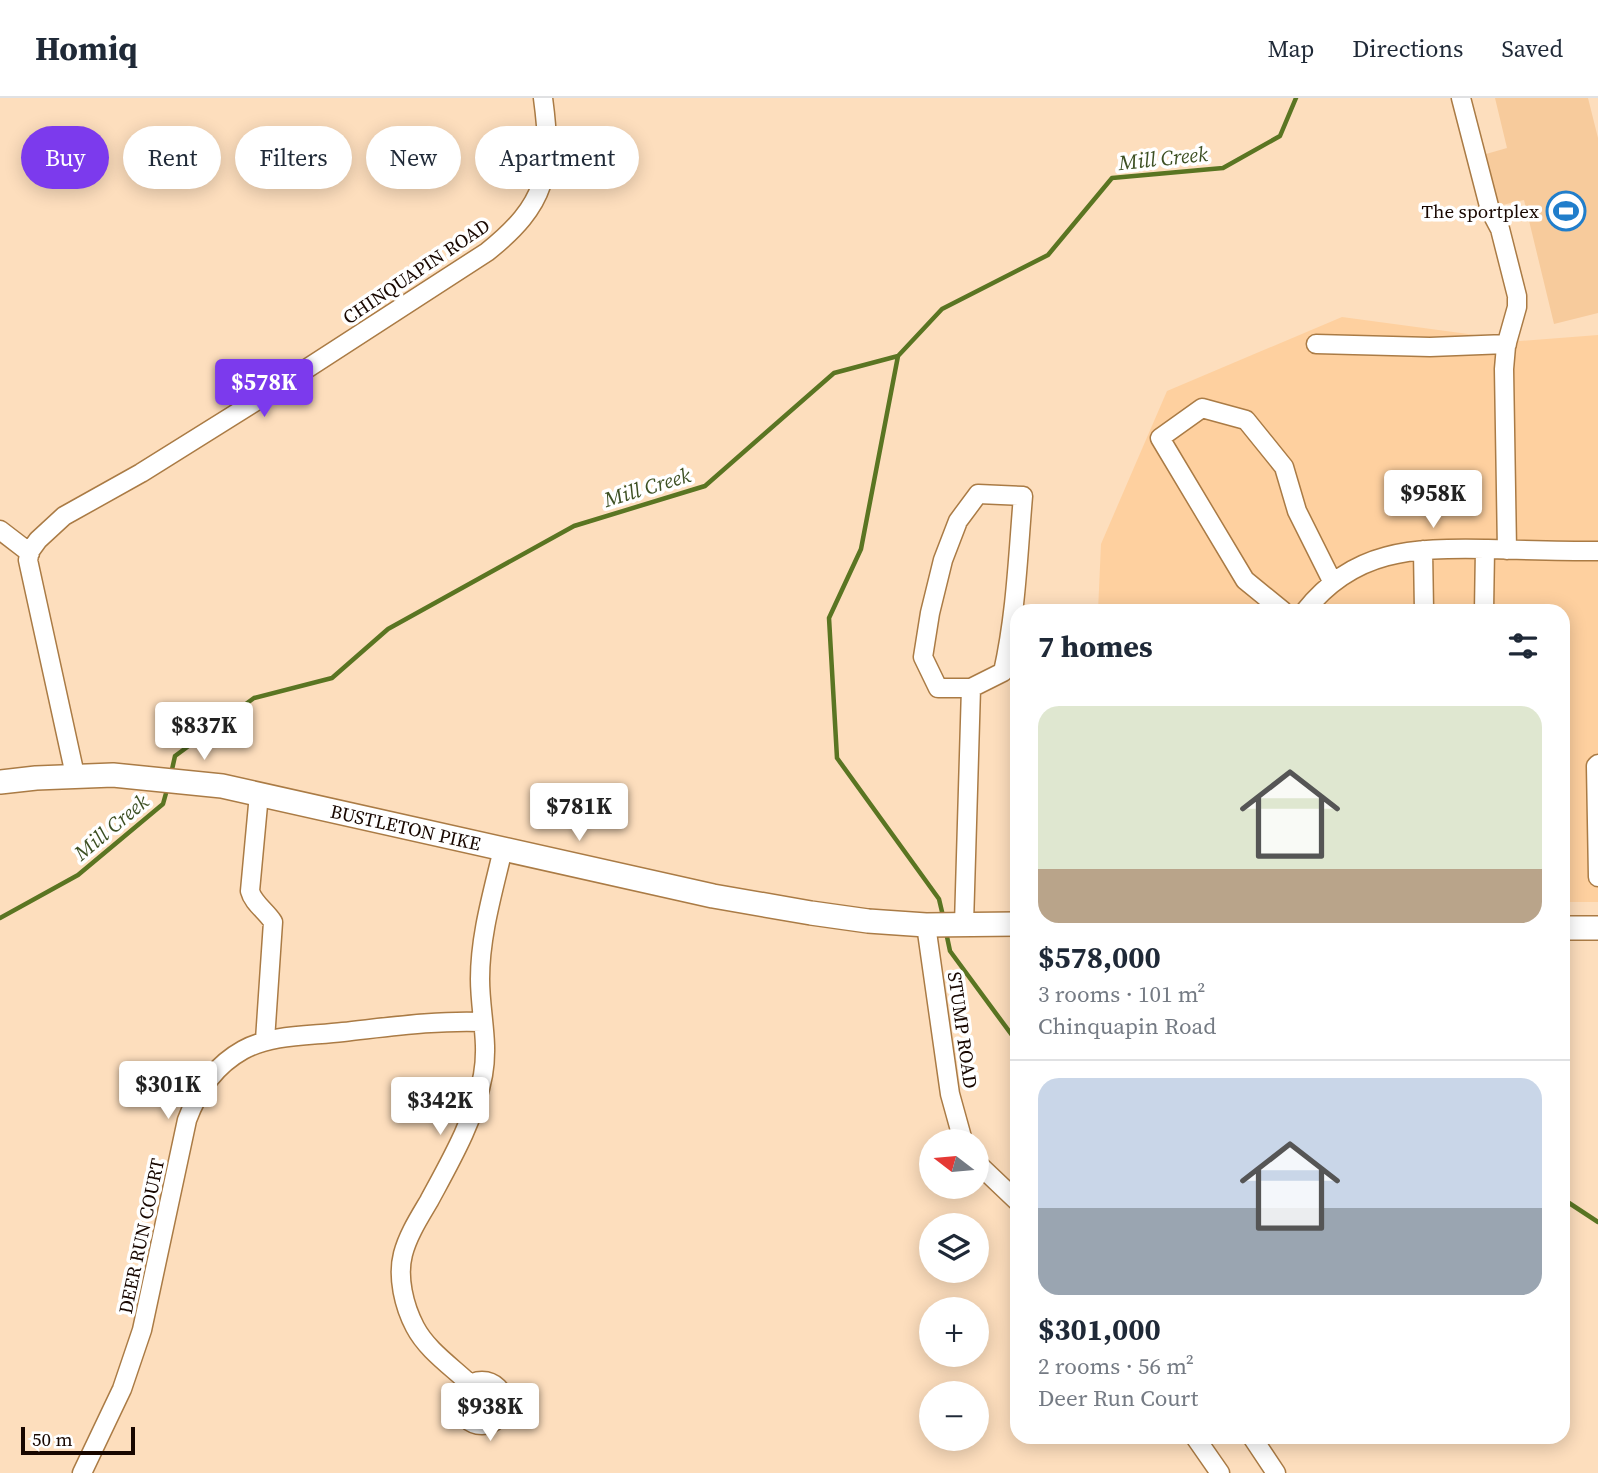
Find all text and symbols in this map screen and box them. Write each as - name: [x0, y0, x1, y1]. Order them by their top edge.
- text: Homiq: [35, 26, 138, 71]
- text: Map: [1267, 32, 1314, 65]
- text: Directions: [1352, 32, 1463, 65]
- text: Saved: [1501, 32, 1563, 65]
- chip: Buy: [21, 126, 109, 189]
- chip: Rent: [123, 126, 221, 189]
- chip: Filters: [235, 126, 352, 189]
- chip: New: [366, 126, 461, 189]
- chip: Apartment: [475, 126, 639, 189]
- water label: Mill Creek: [1116, 139, 1209, 177]
- sports icon: The sportplex: [1545, 190, 1587, 232]
- place label: The sportplex: [1422, 198, 1539, 224]
- street label: CHINQUAPIN ROAD: [337, 212, 495, 330]
- pin: $578K: [215, 360, 313, 419]
- text: $578K: [231, 366, 297, 398]
- water label: Mill Creek: [599, 460, 694, 514]
- pin: $958K: [1384, 470, 1482, 530]
- text: $958K: [1400, 477, 1466, 509]
- text: 7 homes: [1038, 626, 1153, 667]
- icon: filters: [1504, 627, 1542, 665]
- pin: $837K: [155, 702, 253, 762]
- text: $837K: [171, 709, 237, 741]
- icon: home: [1227, 751, 1353, 877]
- pin: $781K: [530, 784, 628, 843]
- water label: Mill Creek: [67, 787, 155, 867]
- text: $781K: [546, 790, 612, 822]
- street label: BUSTLETON PIKE: [328, 798, 483, 857]
- text: $578,000: [1038, 937, 1161, 978]
- street label: STUMP ROAD: [942, 970, 984, 1090]
- text: 3 rooms · 101 m²: [1038, 978, 1205, 1010]
- text: Chinquapin Road: [1038, 1010, 1216, 1042]
- pin: $301K: [119, 1062, 217, 1121]
- text: $301K: [135, 1068, 201, 1100]
- pin: $342K: [391, 1077, 489, 1137]
- text: $342K: [407, 1084, 473, 1116]
- icon: home: [1227, 1123, 1353, 1249]
- north arrow: [919, 1129, 989, 1199]
- map controls: [919, 1129, 989, 1451]
- street label: DEER RUN COURT: [112, 1155, 170, 1316]
- button: layers: [919, 1213, 989, 1283]
- button: +: [919, 1297, 989, 1367]
- text: $301,000: [1038, 1309, 1161, 1350]
- text: 2 rooms · 56 m²: [1038, 1350, 1194, 1382]
- button: −: [919, 1381, 989, 1451]
- text: Deer Run Court: [1038, 1382, 1198, 1414]
- pin: $938K: [441, 1384, 539, 1443]
- text: $938K: [457, 1390, 523, 1422]
- scale bar: [21, 1424, 135, 1456]
- text: 50 m: [32, 1426, 73, 1452]

